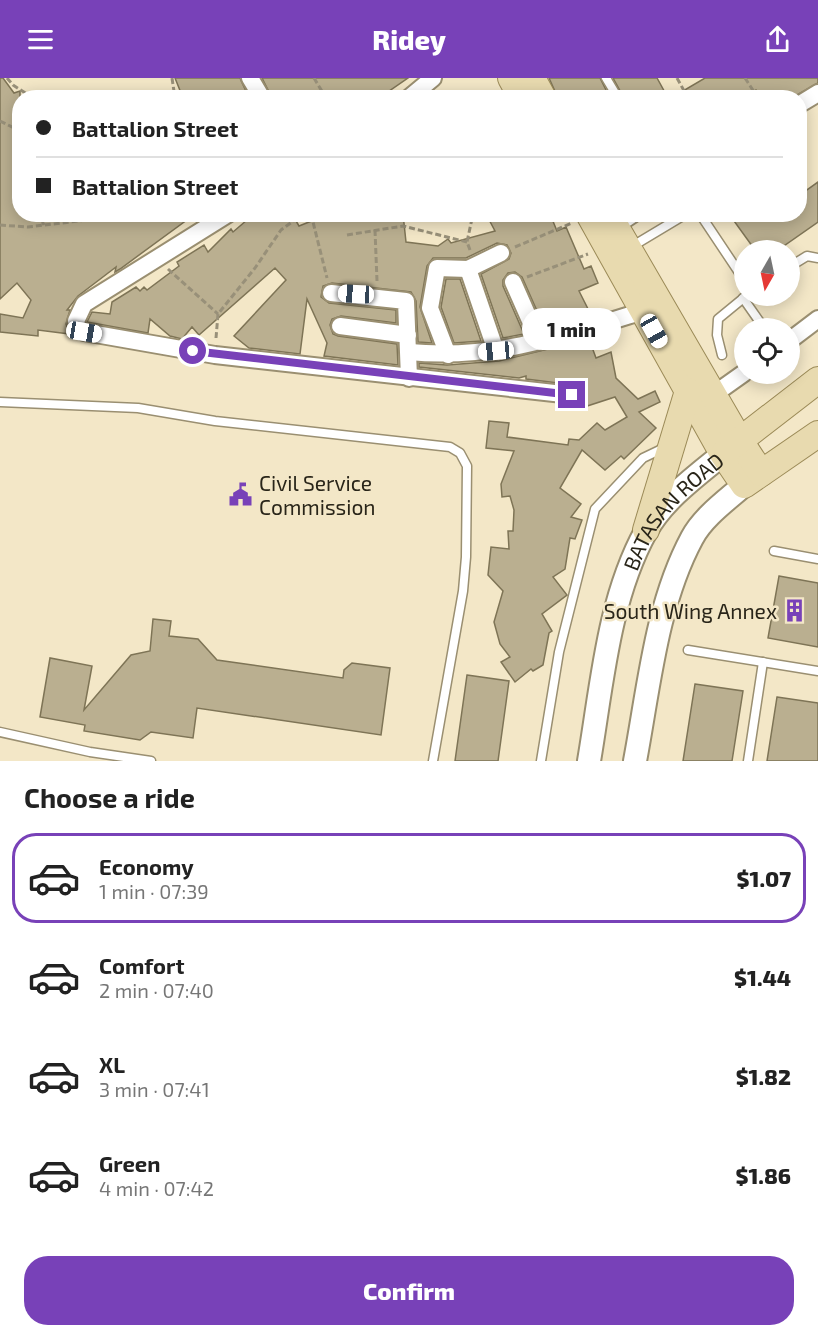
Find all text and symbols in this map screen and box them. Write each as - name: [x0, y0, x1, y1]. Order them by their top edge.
- icon: menu: [24, 23, 57, 56]
- text: Ridey: [372, 23, 446, 55]
- icon: share: [761, 23, 794, 56]
- text: Battalion Street: [72, 115, 238, 141]
- text: Battalion Street: [72, 173, 238, 199]
- north arrow: [734, 240, 800, 306]
- map controls: [734, 240, 800, 384]
- car: [338, 284, 374, 304]
- callout: 1 min: [522, 308, 622, 350]
- car: [637, 311, 671, 351]
- text: 1 min: [547, 317, 596, 341]
- button: locate: [734, 318, 800, 384]
- car: [65, 320, 103, 344]
- route start: [179, 337, 206, 364]
- car: [477, 340, 515, 362]
- route end: [558, 381, 585, 408]
- street label: BATASAN ROAD: [617, 447, 728, 574]
- place label: Civil Service Commission: [259, 470, 376, 519]
- public building icon: Civil Service Commission: [228, 481, 254, 507]
- building icon: South Wing Annex: [782, 597, 808, 623]
- place label: South Wing Annex: [604, 598, 777, 623]
- text: Choose a ride: [24, 781, 195, 813]
- icon: car: [27, 851, 81, 905]
- text: Economy: [99, 853, 194, 879]
- text: $1.07: [737, 865, 791, 891]
- text: 1 min · 07:39: [99, 879, 209, 903]
- icon: car: [27, 950, 81, 1004]
- text: Comfort: [99, 952, 184, 978]
- text: $1.44: [734, 964, 791, 990]
- text: 2 min · 07:40: [99, 978, 214, 1002]
- icon: car: [27, 1049, 81, 1103]
- text: XL: [99, 1051, 125, 1077]
- text: $1.82: [736, 1063, 791, 1089]
- text: 3 min · 07:41: [99, 1077, 210, 1101]
- icon: car: [27, 1148, 81, 1202]
- text: Green: [99, 1150, 161, 1176]
- text: $1.86: [735, 1162, 791, 1188]
- text: 4 min · 07:42: [99, 1176, 214, 1200]
- button: Confirm: [24, 1256, 794, 1325]

